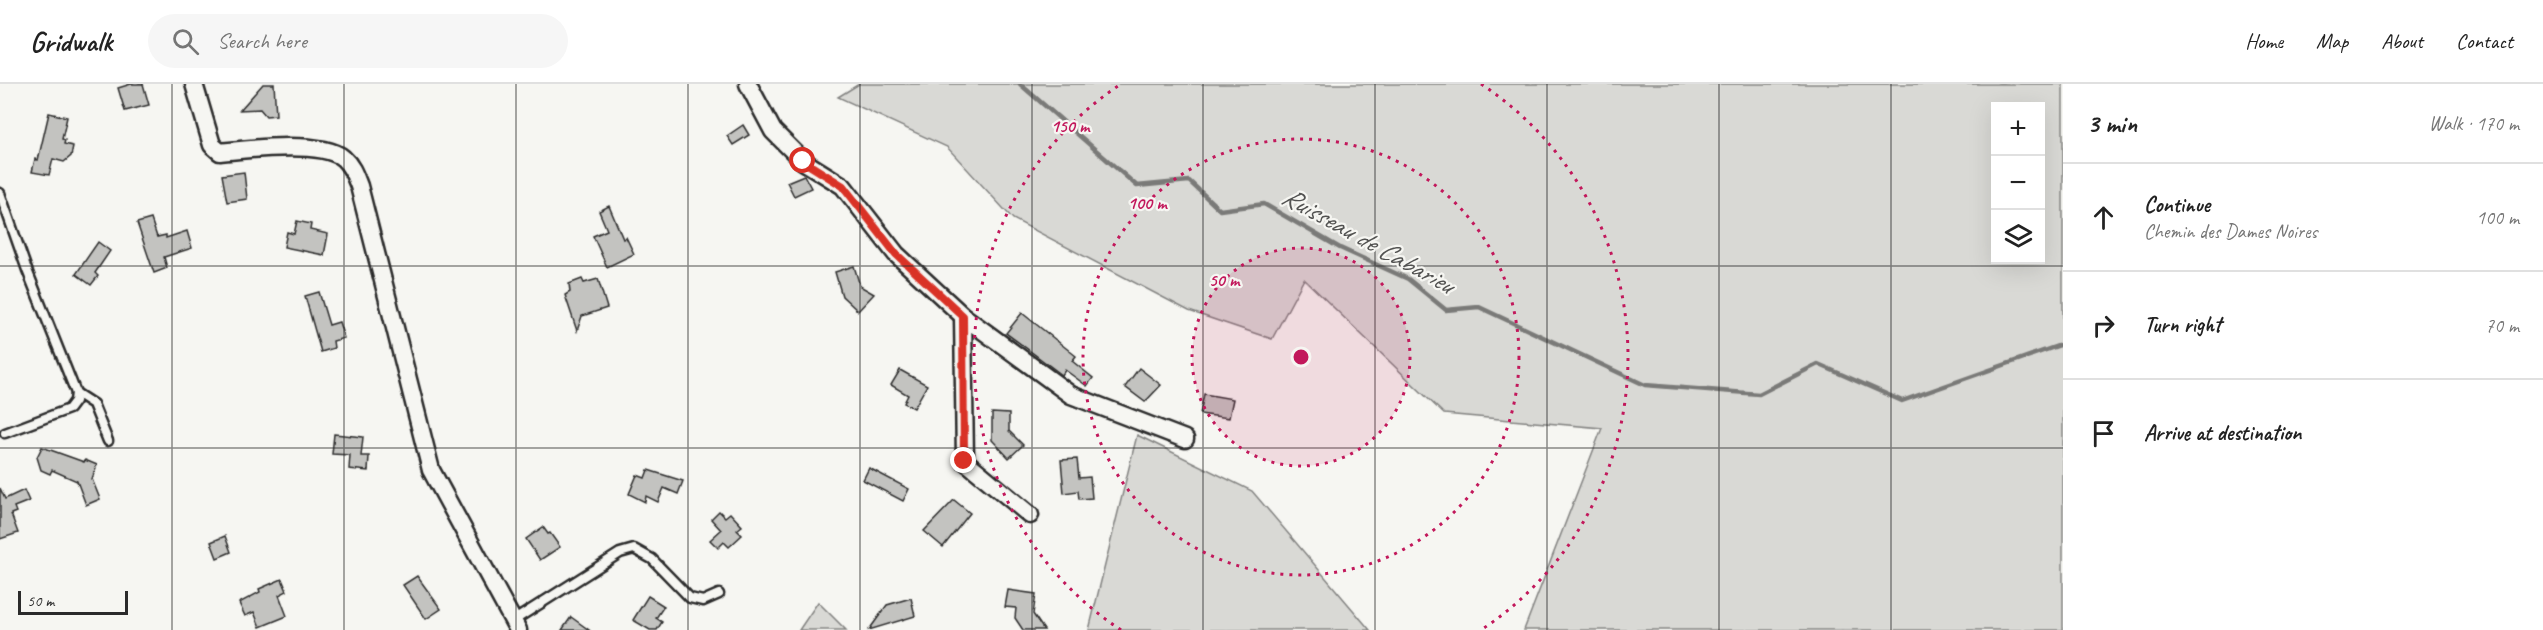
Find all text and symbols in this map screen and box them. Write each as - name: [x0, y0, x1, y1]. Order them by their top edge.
- search box: [148, 14, 568, 68]
- text: Gridwalk: [30, 24, 112, 59]
- icon: search: [169, 25, 202, 58]
- text: Search here: [217, 27, 307, 55]
- text: Home: [2245, 28, 2283, 54]
- text: Map: [2316, 28, 2348, 54]
- text: About: [2381, 28, 2423, 54]
- text: Contact: [2456, 28, 2513, 54]
- map controls: [1991, 102, 2045, 264]
- button: +: [1991, 102, 2045, 156]
- text: 3 min: [2087, 107, 2137, 140]
- text: Walk · 170 m: [2429, 111, 2519, 136]
- text: 150 m: [1051, 115, 1091, 137]
- route start: [789, 147, 815, 173]
- button: −: [1991, 156, 2045, 210]
- water label: Ruisseau de Cabarieu: [1276, 179, 1463, 303]
- text: Continue: [2144, 191, 2210, 219]
- text: 100 m: [1128, 192, 1168, 214]
- icon: ahead: [2087, 201, 2120, 234]
- text: 100 m: [2476, 205, 2519, 230]
- button: layers: [1991, 210, 2045, 264]
- text: Chemin des Dames Noires: [2144, 219, 2317, 244]
- text: 50 m: [1209, 269, 1241, 291]
- icon: right: [2087, 309, 2120, 342]
- text: Turn right: [2144, 311, 2221, 339]
- text: 70 m: [2485, 313, 2519, 338]
- centre of rings: [1291, 347, 1311, 367]
- icon: arrive: [2087, 417, 2120, 450]
- text: Arrive at destination: [2144, 419, 2301, 447]
- route end: [950, 447, 976, 473]
- scale bar: [18, 588, 128, 616]
- text: 50 m: [27, 591, 54, 611]

